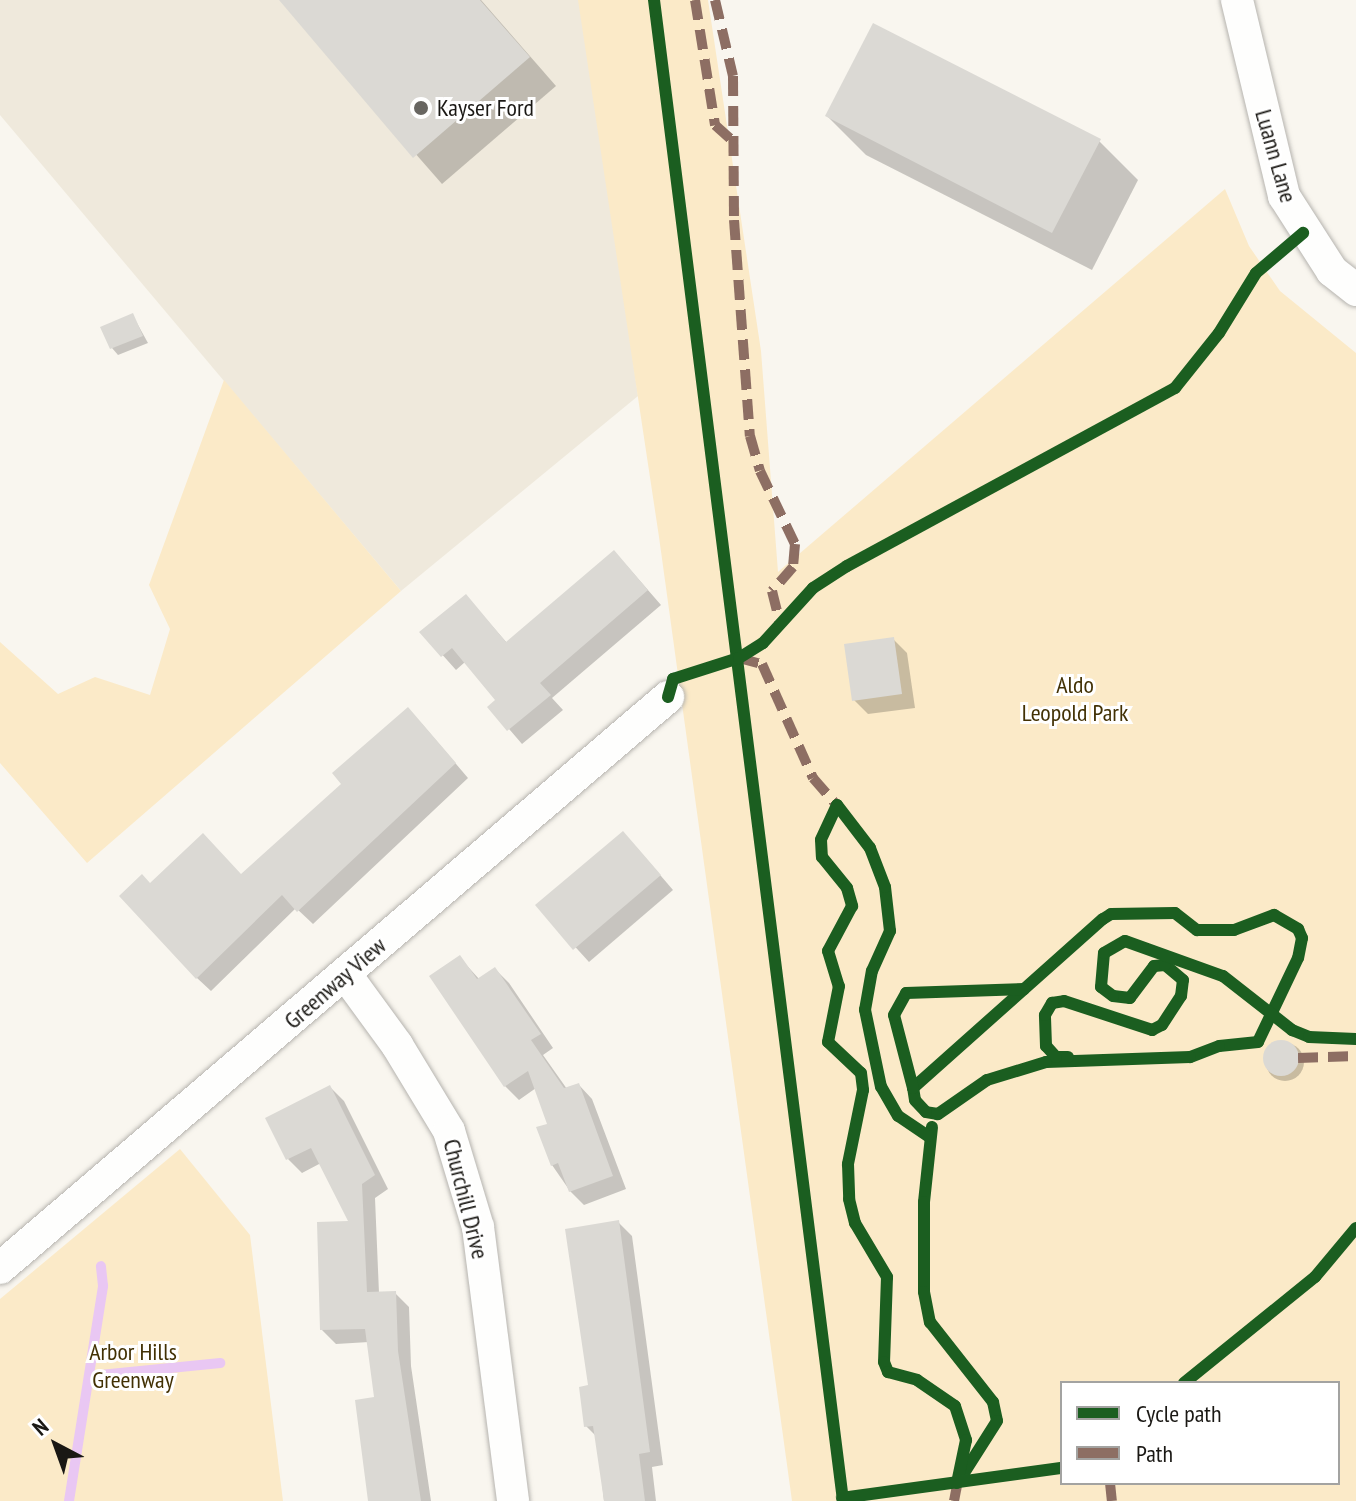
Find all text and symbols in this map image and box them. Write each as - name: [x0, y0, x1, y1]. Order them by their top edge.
- place label: Kayser Ford: [437, 94, 534, 122]
- marker: Kayser Ford: [412, 99, 430, 117]
- street label: Luann Lane: [1249, 106, 1303, 206]
- park label: Aldo Leopold Park: [1022, 671, 1128, 727]
- street label: Greenway View: [278, 931, 392, 1035]
- street label: Churchill Drive: [437, 1136, 495, 1262]
- park label: Arbor Hills Greenway: [89, 1338, 177, 1394]
- legend: [1060, 1381, 1340, 1485]
- text: Cycle path: [1136, 1398, 1222, 1429]
- north arrow: [16, 1405, 96, 1485]
- text: N: [27, 1412, 54, 1441]
- text: Path: [1136, 1438, 1173, 1469]

